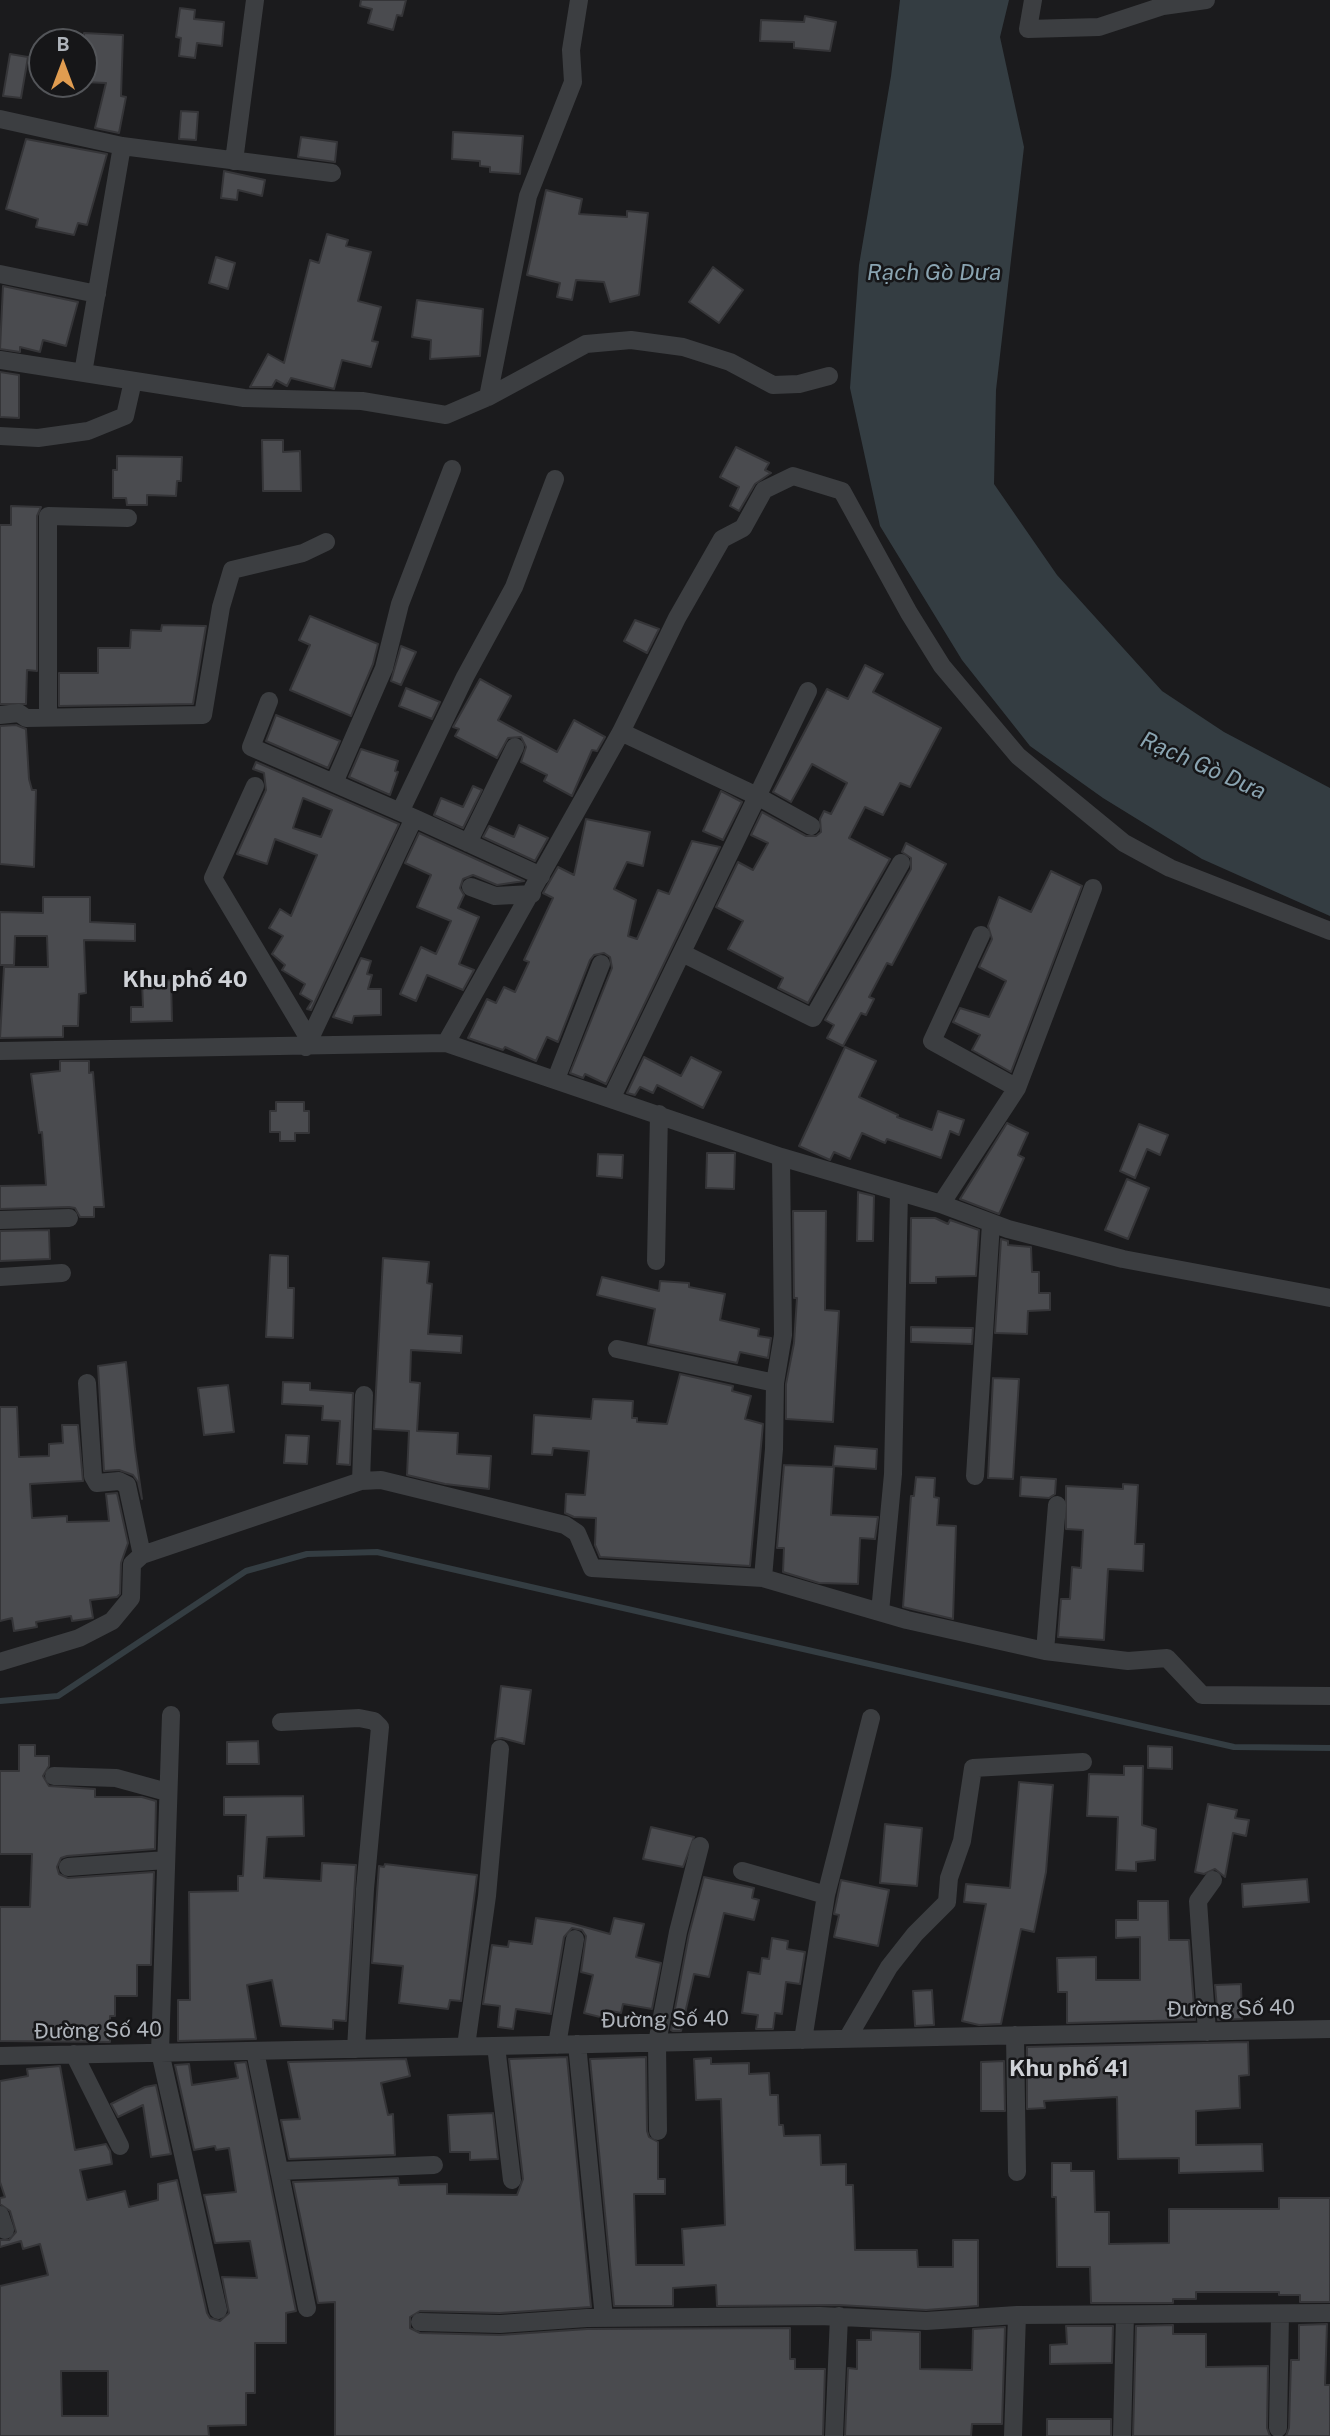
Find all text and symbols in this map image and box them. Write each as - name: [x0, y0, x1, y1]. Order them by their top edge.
- north arrow: [28, 28, 98, 98]
- text: B: [56, 33, 70, 55]
- water label: Rạch Gò Dưa: [867, 259, 1001, 287]
- water label: Rạch Gò Dưa: [1136, 726, 1270, 806]
- district label: Khu phố 40: [123, 966, 247, 994]
- street label: Đường Số 40: [1167, 1995, 1295, 2023]
- street label: Đường Số 40: [601, 2006, 729, 2034]
- street label: Đường Số 40: [34, 2017, 162, 2045]
- district label: Khu phố 41: [1009, 2055, 1129, 2083]

